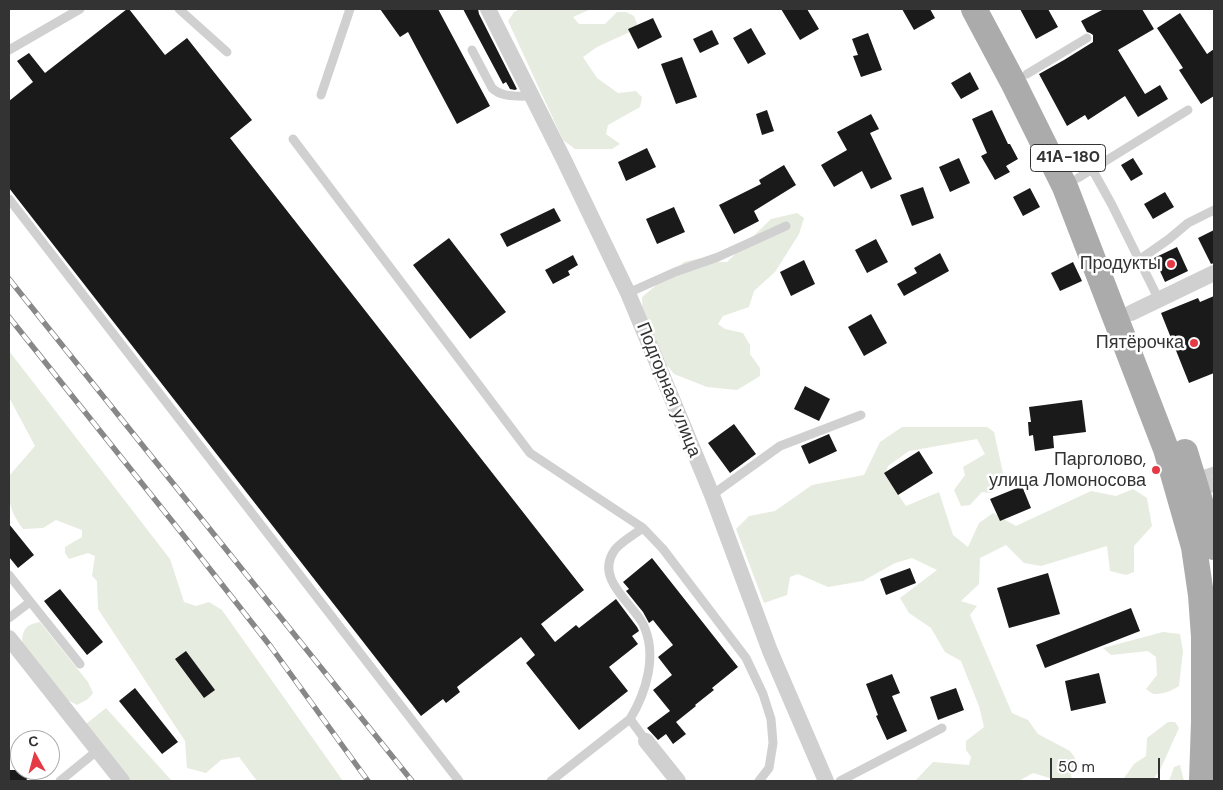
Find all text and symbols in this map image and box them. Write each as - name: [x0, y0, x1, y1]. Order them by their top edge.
- road number: 41А-180: [1030, 144, 1106, 172]
- place label: Продукты: [1080, 253, 1161, 275]
- marker: Продукты: [1165, 258, 1177, 270]
- street label: Подгорная улица: [631, 320, 705, 460]
- place label: Пятёрочка: [1096, 332, 1184, 354]
- marker: Пятёрочка: [1188, 337, 1200, 349]
- place label: Парголово, улица Ломоносова: [989, 449, 1146, 492]
- marker: Парголово, улица Ломоносова: [1150, 464, 1162, 476]
- north arrow: [10, 730, 60, 780]
- text: С: [27, 732, 39, 751]
- scale bar: [1053, 748, 1163, 780]
- text: 50 m: [1058, 757, 1095, 777]

